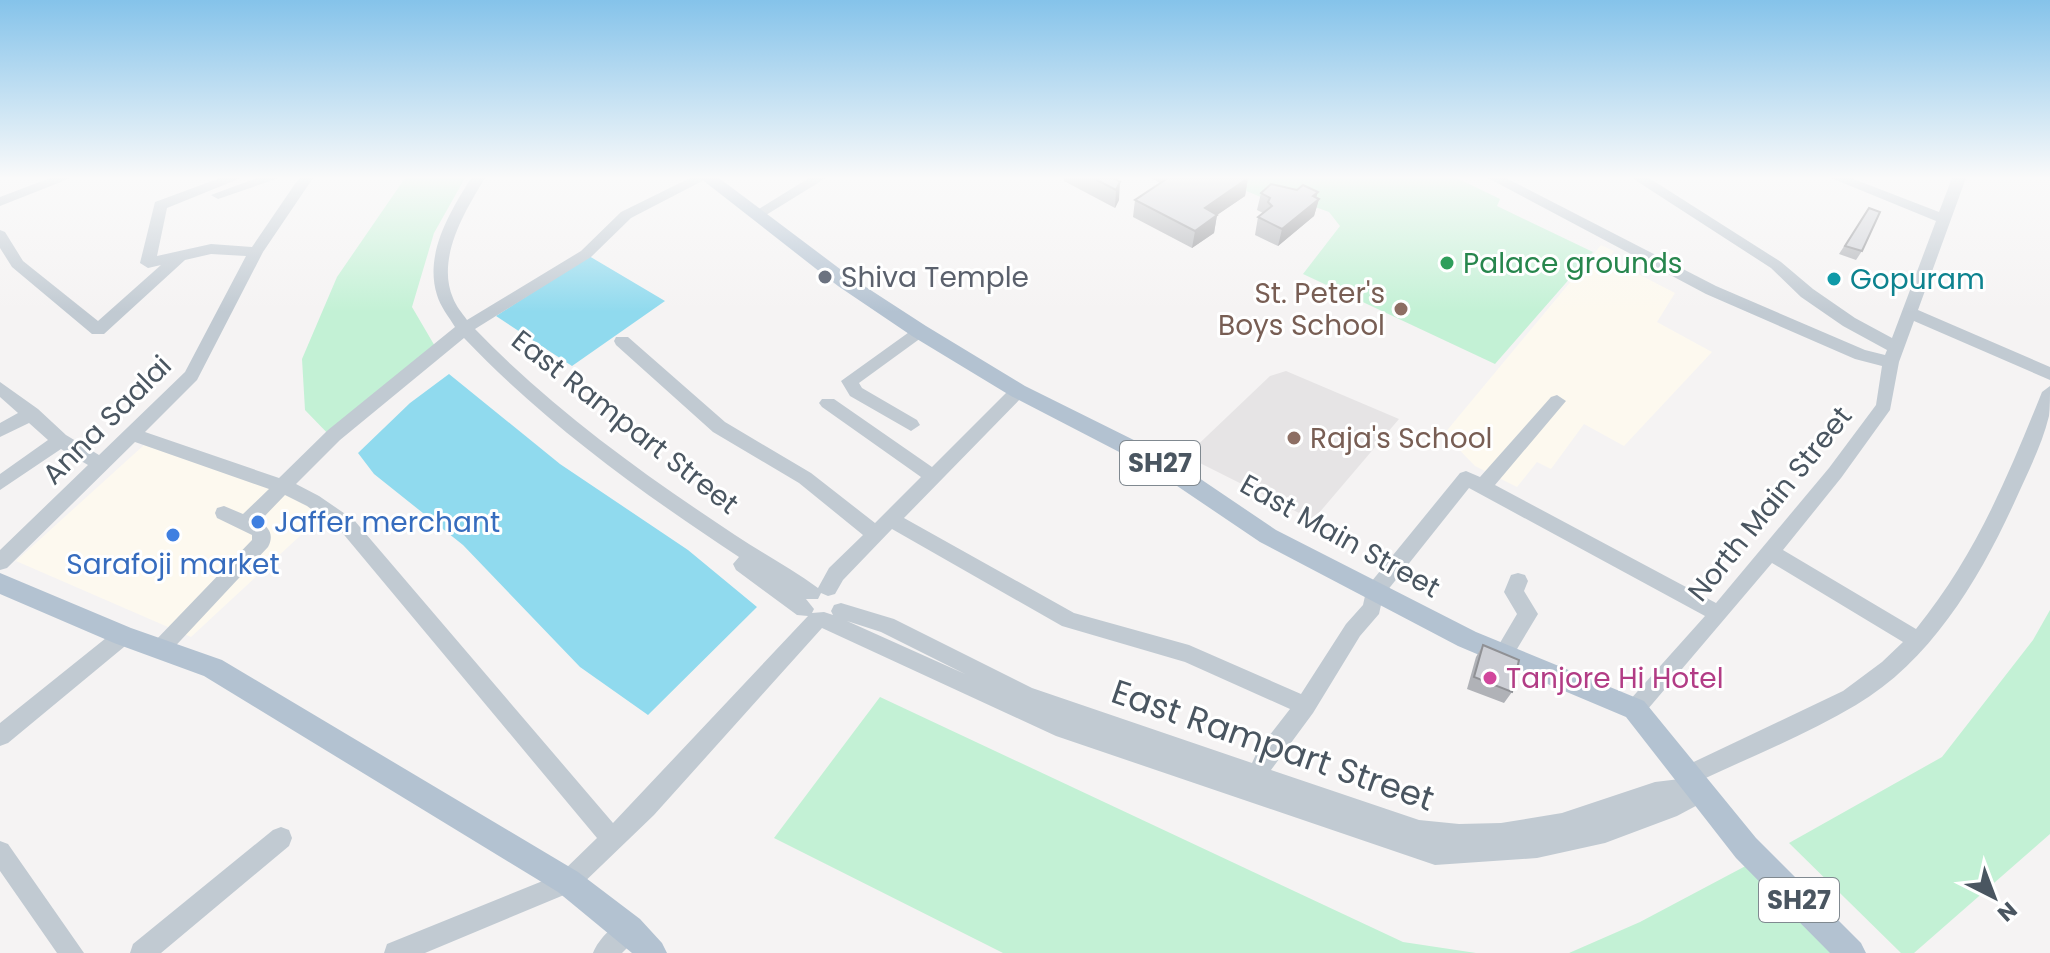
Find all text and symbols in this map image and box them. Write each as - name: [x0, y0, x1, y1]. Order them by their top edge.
- place label: Palace grounds: [1463, 244, 1682, 283]
- marker: Palace grounds: [1438, 254, 1456, 272]
- place label: Shiva Temple: [841, 258, 1029, 297]
- place label: Gopuram: [1850, 260, 1985, 299]
- marker: Shiva Temple: [816, 268, 834, 286]
- marker: Gopuram: [1825, 270, 1843, 288]
- place label: St. Peter's Boys School: [1218, 274, 1385, 345]
- marker: St. Peter's Boys School: [1392, 300, 1410, 318]
- street label: East Rampart Street: [503, 321, 747, 523]
- street label: Anna Saalai: [34, 347, 180, 493]
- street label: North Main Street: [1679, 398, 1861, 610]
- place label: Raja's School: [1310, 419, 1492, 458]
- marker: Raja's School: [1285, 429, 1303, 447]
- road number: SH27: [1120, 441, 1200, 485]
- street label: East Main Street: [1233, 465, 1447, 607]
- place label: Jaffer merchant: [274, 503, 500, 542]
- marker: Jaffer merchant: [249, 513, 267, 531]
- marker: Sarafoji market: [164, 526, 182, 544]
- place label: Sarafoji market: [66, 545, 280, 584]
- place label: Tanjore Hi Hotel: [1506, 659, 1724, 698]
- street label: East Rampart Street: [1105, 667, 1441, 823]
- marker: Tanjore Hi Hotel: [1481, 669, 1499, 687]
- north arrow: [1954, 857, 2034, 937]
- road number: SH27: [1759, 878, 1839, 922]
- text: N: [1991, 894, 2024, 929]

